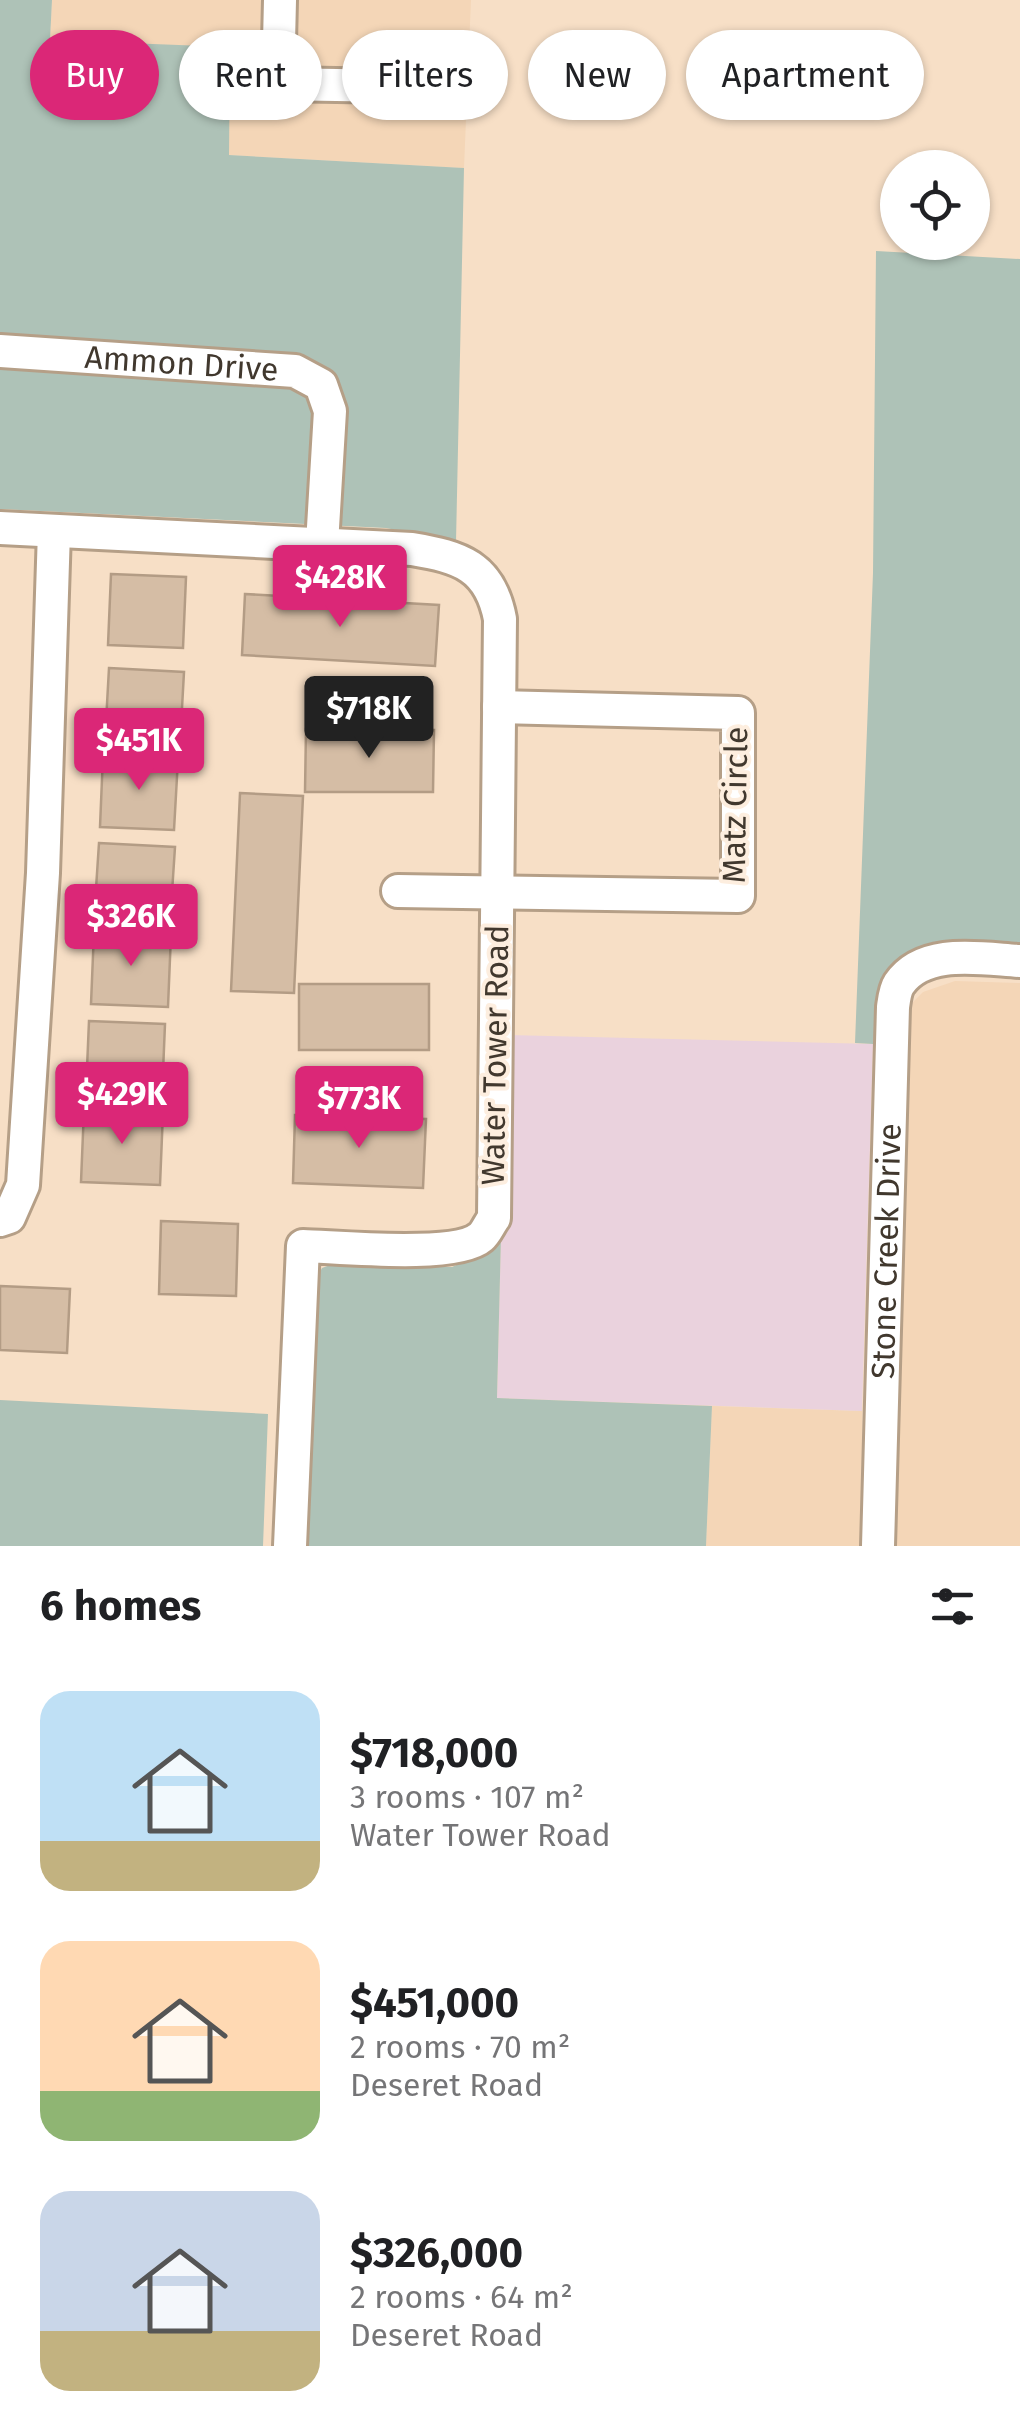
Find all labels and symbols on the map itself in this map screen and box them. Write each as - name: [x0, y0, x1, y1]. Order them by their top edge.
- street label: Ammon Drive: [83, 338, 280, 389]
- pin: $428K: [270, 545, 410, 630]
- pin: $718K: [299, 676, 439, 761]
- pin: $451K: [69, 708, 209, 793]
- street label: Matz Circle: [715, 726, 755, 884]
- pin: $326K: [61, 884, 201, 969]
- street label: Water Tower Road: [474, 924, 516, 1186]
- pin: $429K: [52, 1062, 192, 1147]
- pin: $773K: [289, 1066, 429, 1151]
- street label: Stone Creek Drive: [864, 1123, 909, 1379]

